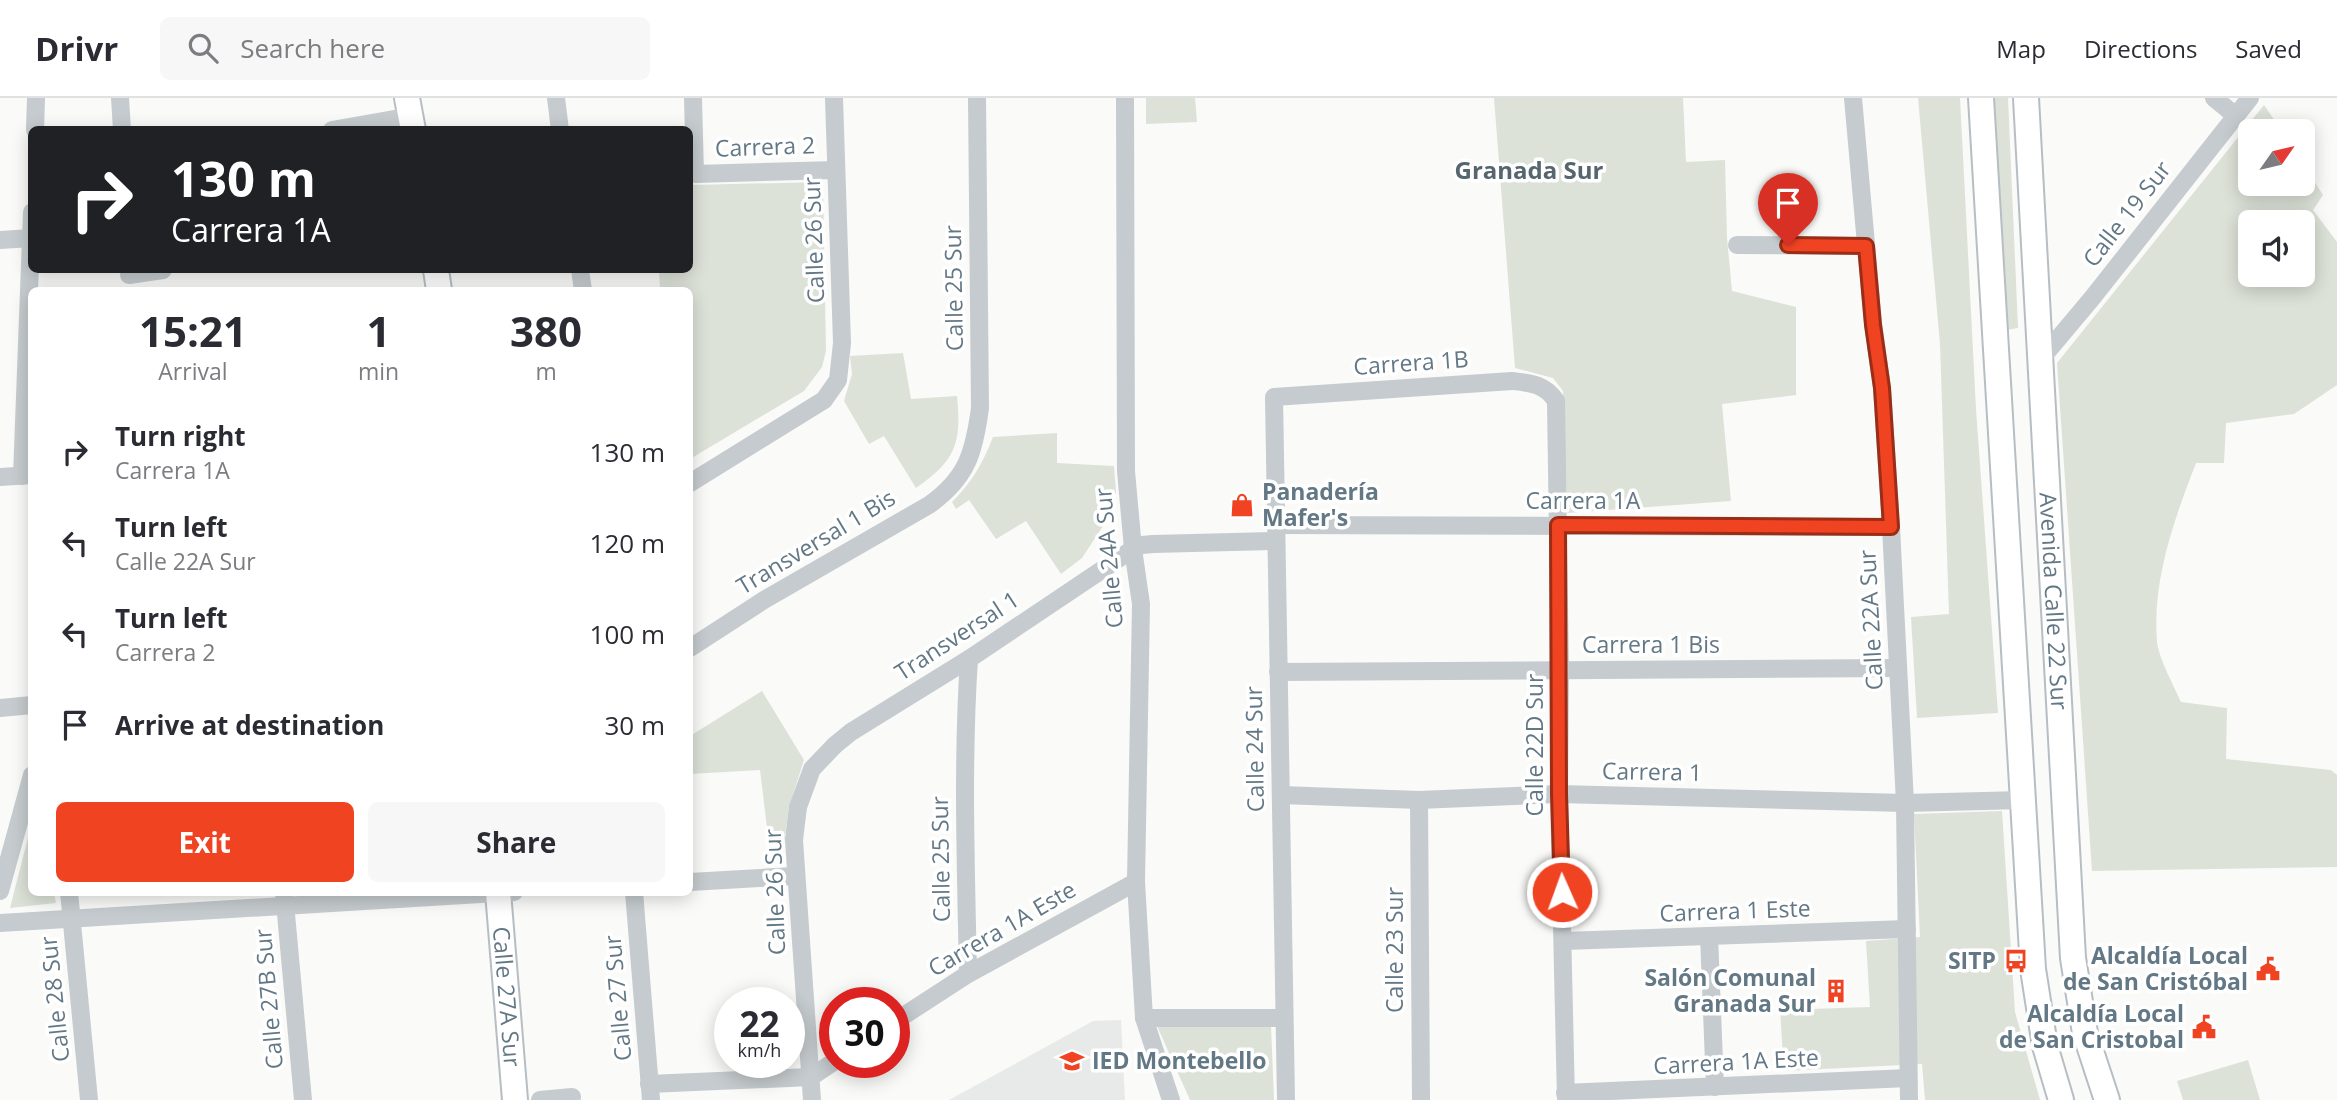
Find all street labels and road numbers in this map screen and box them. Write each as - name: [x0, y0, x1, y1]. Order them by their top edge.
- street label: Carrera 2: [714, 128, 816, 164]
- street label: Calle 19 Sur: [2075, 153, 2178, 273]
- street label: Calle 26 Sur: [795, 176, 831, 304]
- street label: Calle 25 Sur: [936, 224, 970, 351]
- street label: Carrera 1B: [1352, 342, 1469, 382]
- street label: Transversal 1 Bis: [730, 481, 901, 601]
- street label: Carrera 1A: [1526, 484, 1641, 516]
- street label: Calle 24A Sur: [1086, 486, 1130, 630]
- street label: Avenida Calle 22 Sur: [2033, 491, 2076, 711]
- street label: Calle 22A Sur: [1850, 548, 1890, 691]
- street label: Transversal 1: [888, 583, 1025, 687]
- street label: Carrera 1 Bis: [1582, 628, 1720, 660]
- street label: Calle 22D Sur: [1518, 673, 1550, 816]
- street label: Calle 24 Sur: [1237, 685, 1271, 812]
- street label: Carrera 1: [1602, 754, 1702, 788]
- street label: Calle 25 Sur: [923, 795, 957, 922]
- street label: Calle 26 Sur: [756, 828, 792, 956]
- street label: Carrera 1A Este: [922, 873, 1081, 983]
- street label: Calle 23 Sur: [1378, 886, 1410, 1013]
- street label: Carrera 1 Este: [1659, 891, 1811, 929]
- street label: Calle 27A Sur: [486, 925, 529, 1069]
- street label: Calle 27B Sur: [246, 927, 290, 1071]
- street label: Calle 27 Sur: [596, 933, 638, 1062]
- street label: Calle 28 Sur: [31, 934, 77, 1064]
- street label: Carrera 1A Este: [1652, 1041, 1820, 1081]

